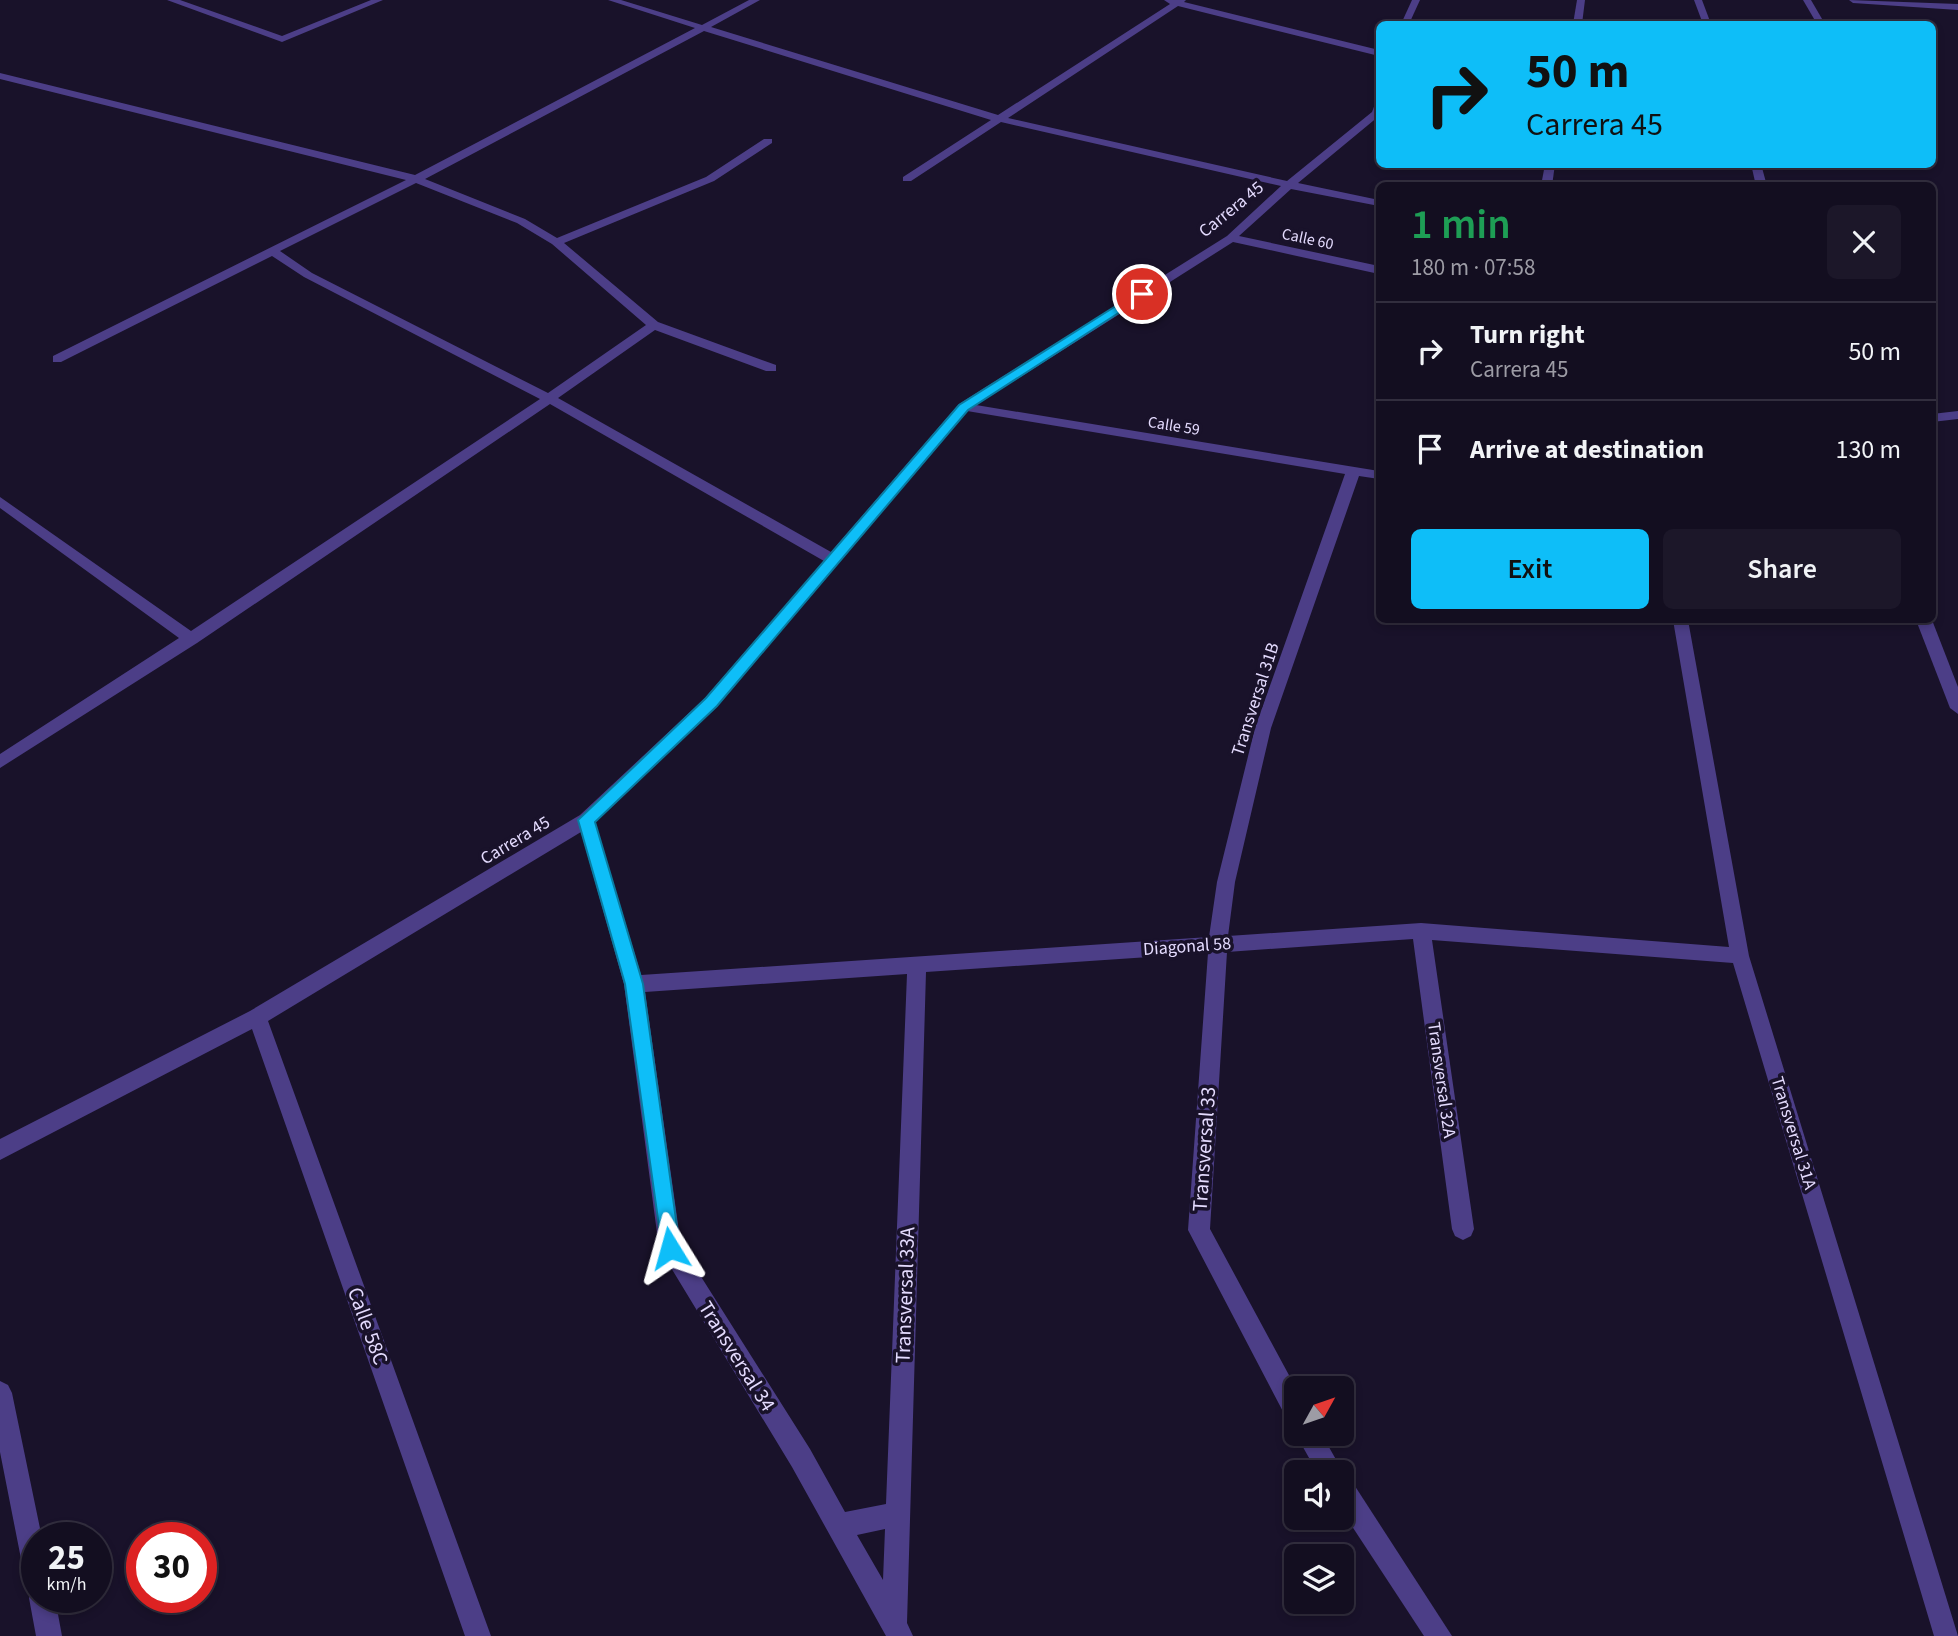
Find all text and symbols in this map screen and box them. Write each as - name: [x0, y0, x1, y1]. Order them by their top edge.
- text: 50 m: [1526, 37, 1630, 107]
- icon: right: [1411, 49, 1502, 140]
- text: Carrera 45: [1526, 102, 1663, 148]
- street label: Carrera 45: [1194, 175, 1269, 243]
- text: 1 min: [1411, 195, 1511, 255]
- button: close: [1827, 205, 1901, 279]
- street label: Calle 60: [1280, 223, 1336, 255]
- text: 180 m · 07:58: [1411, 251, 1535, 284]
- pin: [1112, 264, 1172, 324]
- icon: arrive: [1123, 275, 1161, 313]
- text: Turn right: [1470, 316, 1585, 353]
- icon: right: [1411, 332, 1449, 370]
- text: 50 m: [1848, 333, 1901, 370]
- text: Carrera 45: [1470, 353, 1568, 386]
- street label: Calle 59: [1146, 411, 1201, 441]
- icon: arrive: [1411, 430, 1449, 468]
- text: Arrive at destination: [1470, 431, 1704, 468]
- text: 130 m: [1835, 431, 1901, 468]
- button: Exit: [1411, 529, 1649, 609]
- button: Share: [1663, 529, 1901, 609]
- street label: Transversal 31B: [1225, 639, 1286, 759]
- street label: Carrera 45: [476, 810, 555, 871]
- street label: Diagonal 58: [1142, 931, 1232, 962]
- street label: Transversal 32A: [1421, 1020, 1462, 1140]
- street label: Transversal 31A: [1764, 1074, 1823, 1193]
- street label: Transversal 33: [1185, 1086, 1223, 1212]
- position arrow: [633, 1211, 707, 1285]
- street label: Transversal 33A: [888, 1226, 922, 1364]
- street label: Calle 58C: [340, 1283, 396, 1369]
- street label: Transversal 34: [691, 1295, 783, 1417]
- north arrow: [1284, 1376, 1354, 1446]
- map controls: [1284, 1376, 1354, 1614]
- button: sound: [1284, 1460, 1354, 1530]
- speed limit sign: 30: [126, 1522, 217, 1613]
- text: 25: [48, 1533, 85, 1583]
- button: layers: [1284, 1544, 1354, 1614]
- text: km/h: [47, 1572, 86, 1597]

